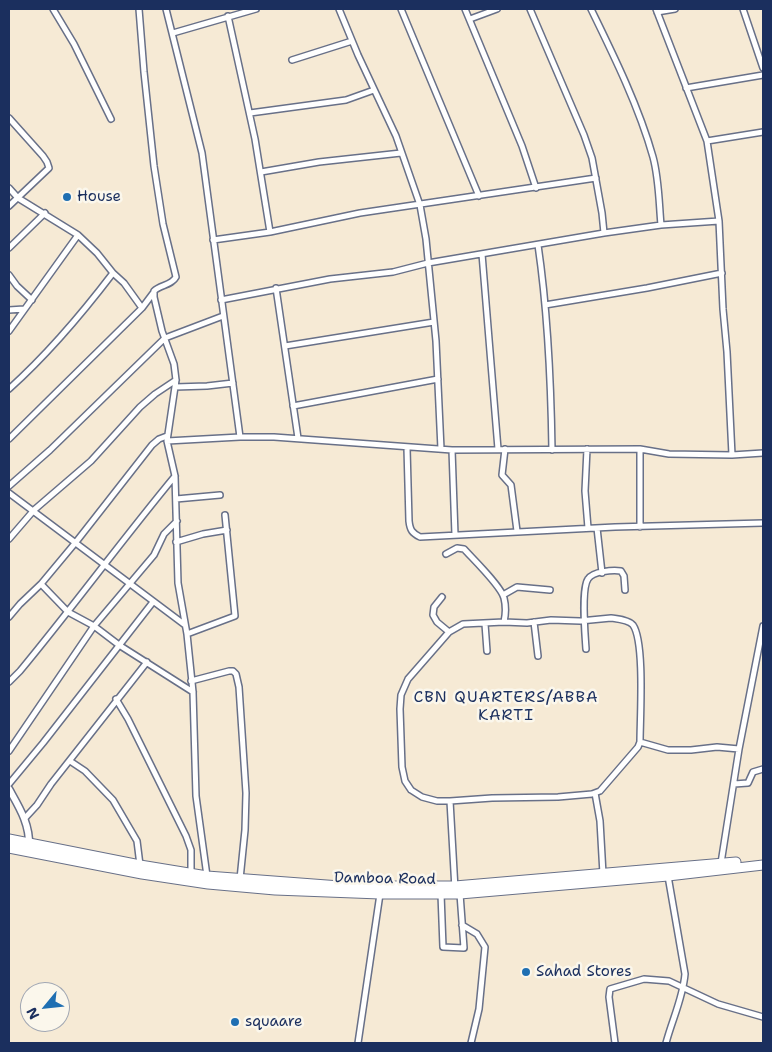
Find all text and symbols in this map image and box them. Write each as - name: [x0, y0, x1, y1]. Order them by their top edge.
- place label: House: [77, 188, 121, 206]
- marker: House: [61, 191, 73, 203]
- district label: CBN QUARTERS/ABBA KARTI: [411, 688, 601, 726]
- street label: Damboa Road: [334, 869, 436, 889]
- place label: Sahad Stores: [536, 963, 632, 981]
- marker: Sahad Stores: [520, 966, 532, 978]
- north arrow: [20, 982, 70, 1032]
- text: N: [22, 1004, 43, 1023]
- place label: squaare: [245, 1013, 303, 1031]
- marker: squaare: [229, 1016, 241, 1028]

